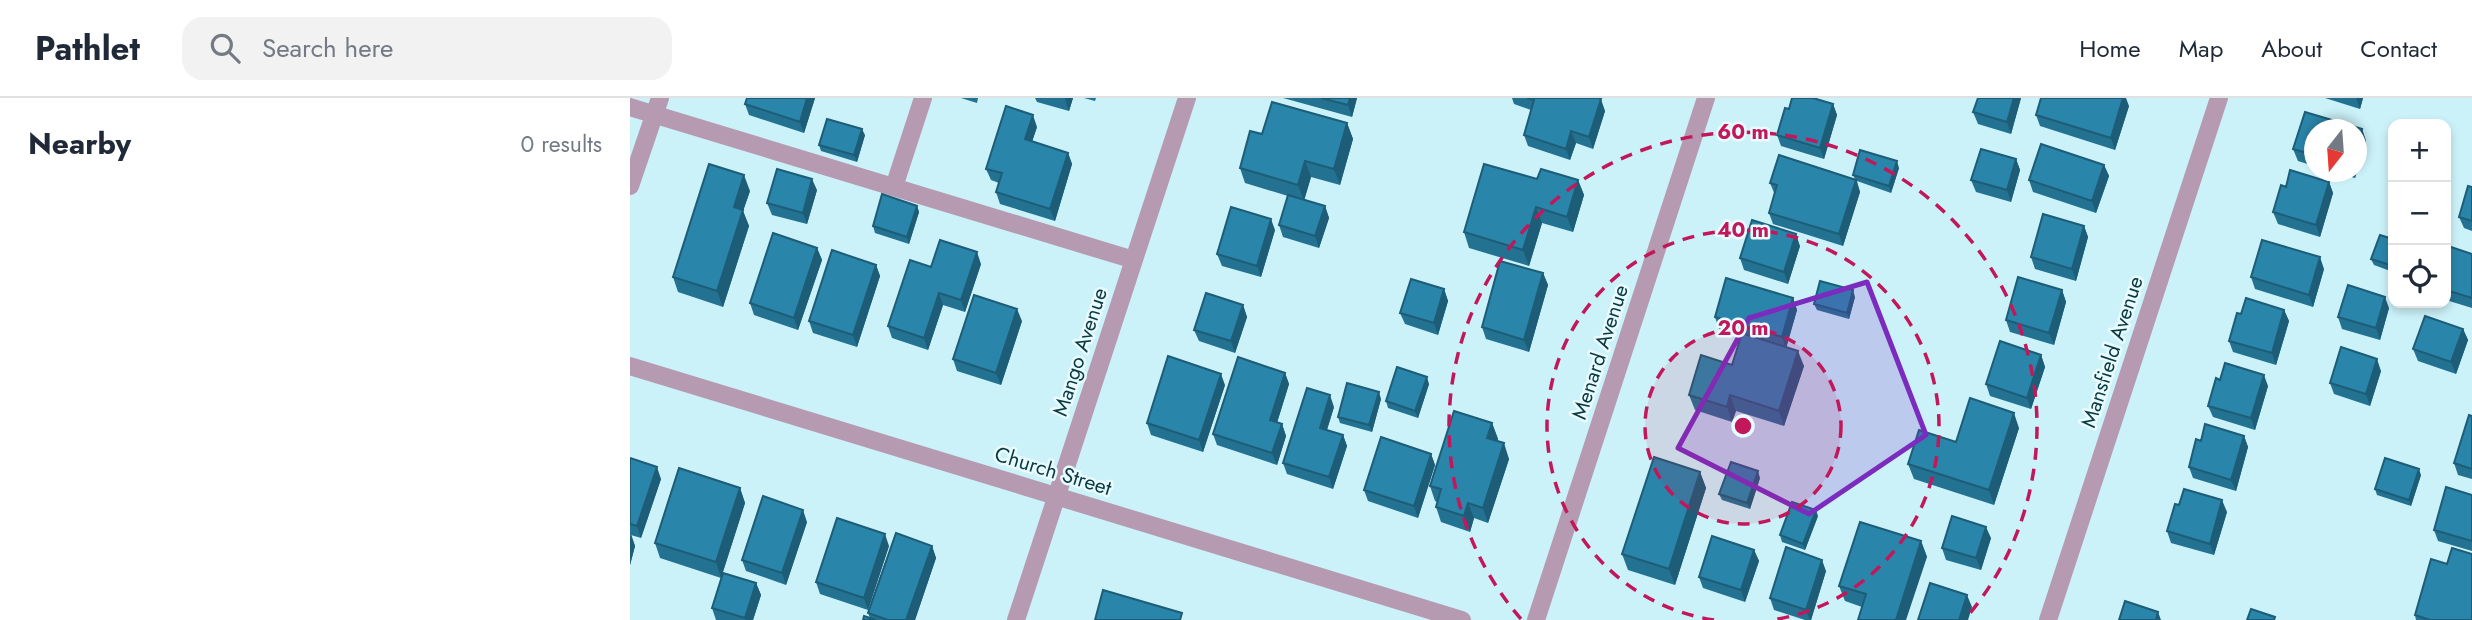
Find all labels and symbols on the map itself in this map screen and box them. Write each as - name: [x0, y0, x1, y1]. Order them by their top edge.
- text: 60 m: [1717, 117, 1769, 147]
- north arrow: [2304, 119, 2367, 182]
- text: 40 m: [1717, 215, 1769, 245]
- street label: Mansfield Avenue: [2073, 272, 2151, 431]
- street label: Menard Avenue: [1564, 281, 1636, 423]
- street label: Mango Avenue: [1045, 284, 1115, 420]
- text: 20 m: [1717, 313, 1769, 343]
- centre of rings: [1731, 414, 1755, 438]
- street label: Church Street: [991, 439, 1115, 503]

